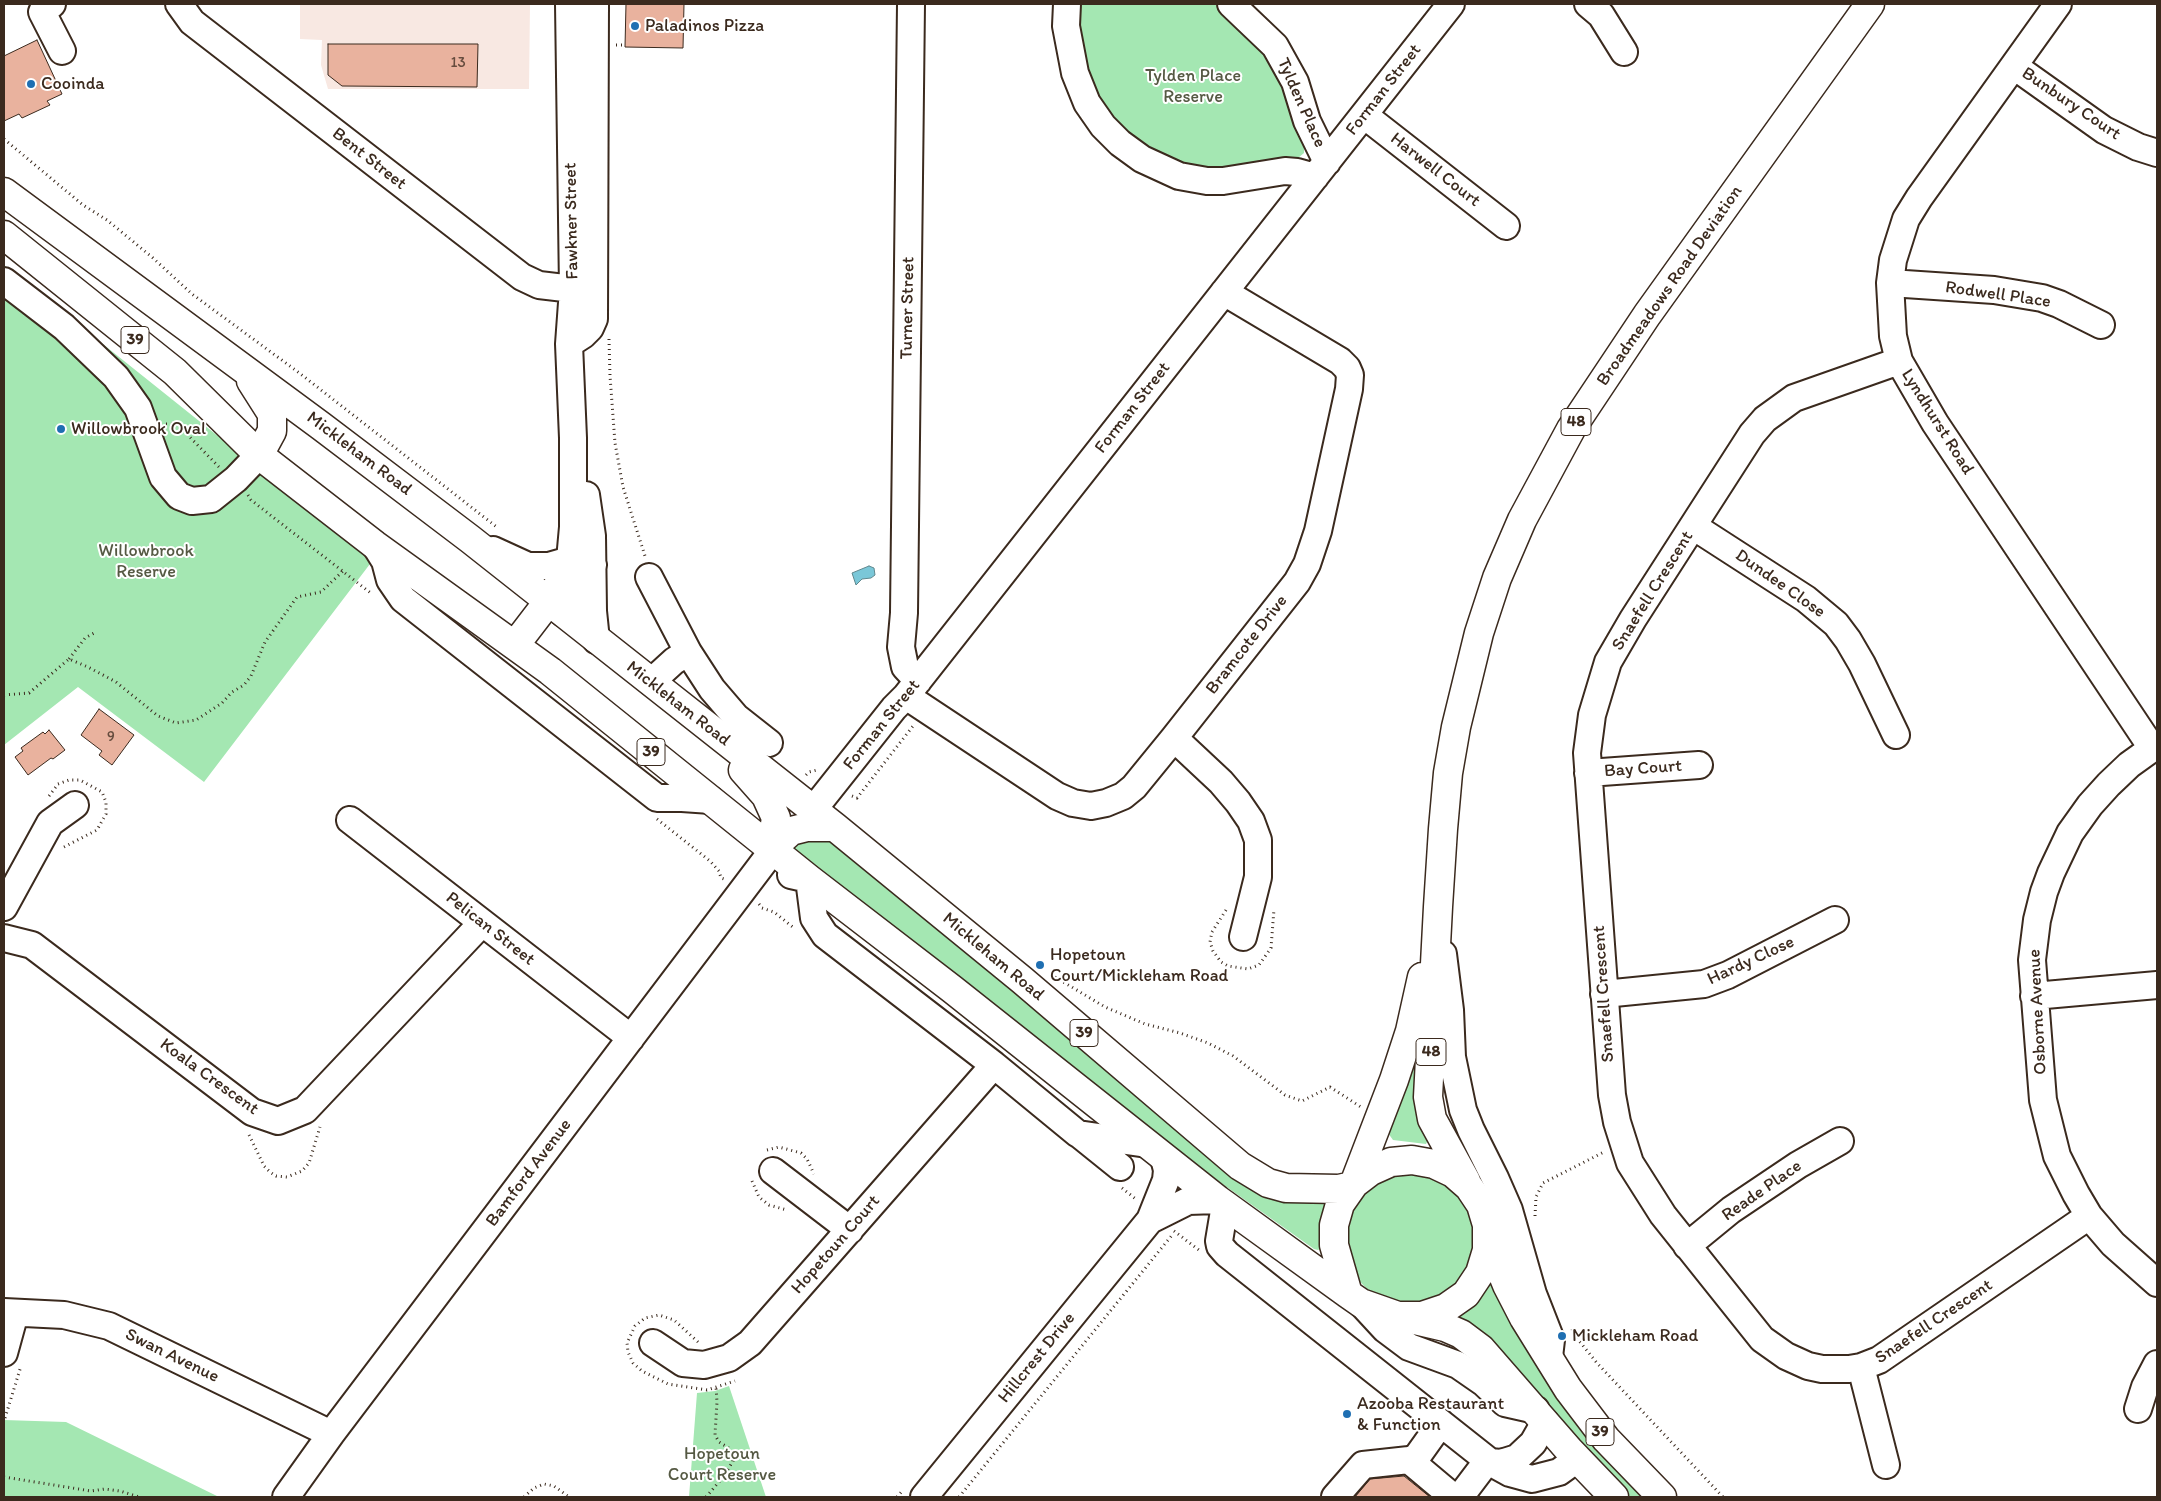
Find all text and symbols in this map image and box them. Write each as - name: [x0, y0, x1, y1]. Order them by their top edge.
- place label: Paladinos Pizza: [645, 15, 764, 37]
- marker: Paladinos Pizza: [629, 20, 641, 32]
- street label: Forman Street: [1342, 40, 1426, 140]
- house number: 13: [450, 54, 466, 72]
- street label: Tylden Place: [1272, 55, 1330, 151]
- street label: Bunbury Court: [2017, 63, 2125, 145]
- park label: Tylden Place Reserve: [1145, 65, 1241, 108]
- place label: Cooinda: [41, 73, 105, 95]
- marker: Cooinda: [25, 78, 37, 90]
- street label: Bent Street: [327, 123, 411, 195]
- street label: Harwell Court: [1386, 128, 1484, 212]
- street label: Fawkner Street: [560, 162, 584, 280]
- street label: Broadmeadows Road Deviation: [1592, 182, 1748, 390]
- street label: Turner Street: [896, 256, 920, 360]
- street label: Rodwell Place: [1944, 277, 2052, 313]
- road number: 39: [121, 326, 149, 354]
- street label: Forman Street: [1091, 358, 1175, 458]
- street label: Lyndhurst Road: [1896, 365, 1978, 479]
- street label: Mickleham Road: [302, 407, 416, 501]
- road number: 48: [1561, 408, 1591, 436]
- place label: Willowbrook Oval: [71, 418, 206, 440]
- marker: Willowbrook Oval: [55, 423, 67, 435]
- street label: Snaefell Crescent: [1608, 527, 1698, 655]
- park label: Willowbrook Reserve: [98, 540, 194, 582]
- street label: Dundee Close: [1731, 545, 1829, 623]
- street label: Bramcote Drive: [1201, 591, 1293, 699]
- street label: Mickleham Road: [622, 657, 734, 751]
- street label: Forman Street: [839, 675, 925, 775]
- house number: 9: [107, 728, 115, 746]
- road number: 39: [637, 739, 665, 766]
- street label: Bay Court: [1603, 756, 1683, 782]
- street label: Pelican Street: [441, 887, 539, 971]
- street label: Mickleham Road: [938, 908, 1048, 1006]
- street label: Snaefell Crescent: [1588, 925, 1620, 1063]
- street label: Hardy Close: [1704, 931, 1798, 991]
- place label: Hopetoun Court/Mickleham Road: [1050, 944, 1228, 986]
- street label: Osborne Avenue: [2024, 949, 2052, 1075]
- marker: Hopetoun Court/Mickleham Road: [1034, 959, 1046, 971]
- road number: 39: [1070, 1020, 1098, 1046]
- street label: Koala Crescent: [155, 1034, 263, 1120]
- road number: 48: [1416, 1038, 1446, 1066]
- street label: Bamford Avenue: [481, 1115, 577, 1231]
- street label: Reade Place: [1718, 1156, 1806, 1226]
- street label: Hopetoun Court: [787, 1191, 885, 1299]
- street label: Snaefell Crescent: [1871, 1275, 1997, 1369]
- street label: Hillcrest Drive: [994, 1308, 1080, 1408]
- street label: Swan Avenue: [122, 1324, 222, 1388]
- place label: Mickleham Road: [1572, 1325, 1698, 1347]
- marker: Mickleham Road: [1556, 1330, 1568, 1342]
- place label: Azooba Restaurant & Function: [1357, 1393, 1504, 1436]
- marker: Azooba Restaurant & Function: [1341, 1408, 1353, 1420]
- road number: 39: [1586, 1418, 1614, 1445]
- park label: Hopetoun Court Reserve: [668, 1443, 776, 1486]

